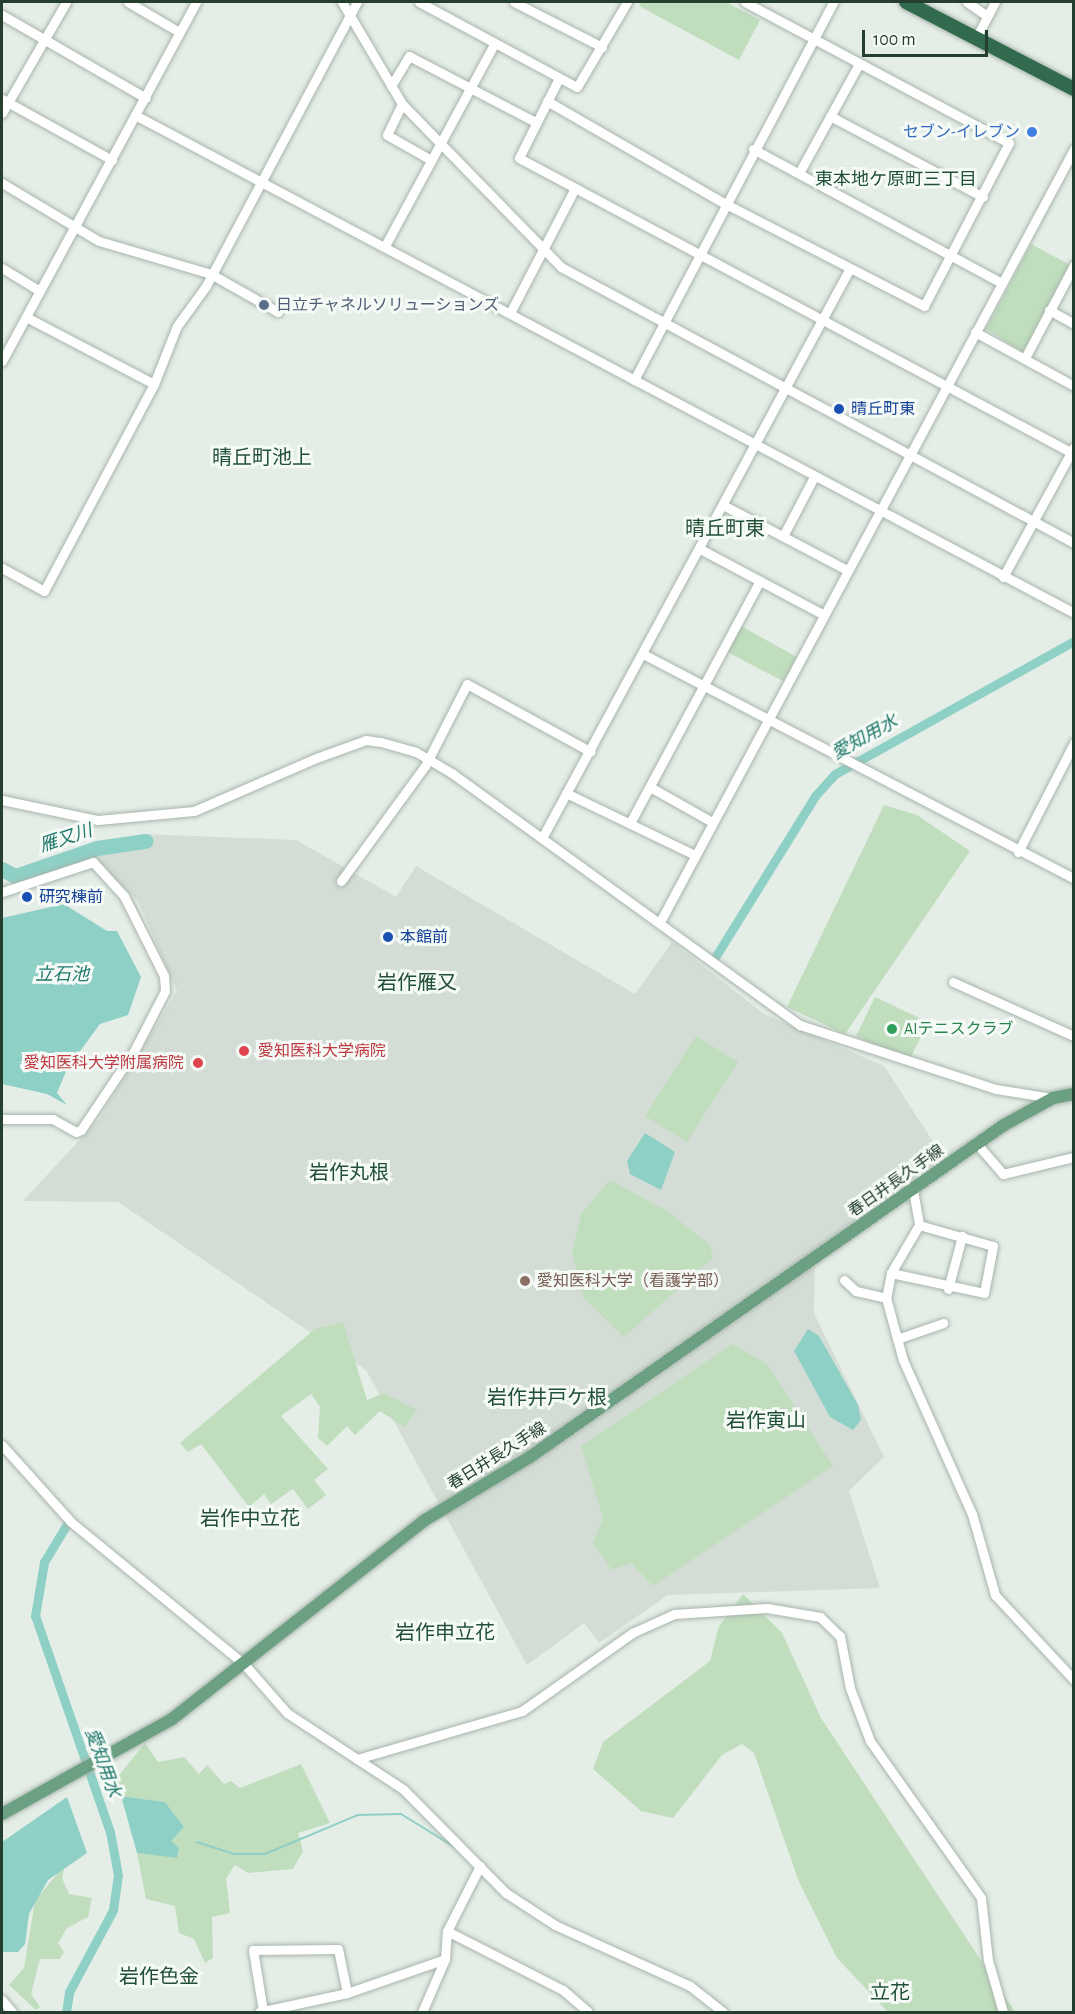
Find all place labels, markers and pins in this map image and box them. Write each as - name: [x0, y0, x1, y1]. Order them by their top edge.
- place label: セブン-イレブン: [903, 122, 1020, 142]
- marker: セブン-イレブン: [1025, 125, 1039, 139]
- place label: 日立チャネルソリューションズ: [276, 295, 500, 315]
- marker: 日立チャネルソリューションズ: [257, 298, 271, 312]
- place label: 晴丘町東: [851, 399, 915, 419]
- marker: 晴丘町東: [832, 402, 846, 416]
- place label: 研究棟前: [39, 887, 103, 907]
- marker: 研究棟前: [20, 890, 34, 904]
- place label: 本館前: [400, 927, 448, 947]
- marker: 本館前: [381, 930, 395, 944]
- place label: AIテニスクラブ: [904, 1019, 1014, 1039]
- marker: AIテニスクラブ: [885, 1022, 899, 1036]
- place label: 愛知医科大学病院: [258, 1041, 386, 1061]
- marker: 愛知医科大学病院: [235, 1042, 253, 1060]
- place label: 愛知医科大学附属病院: [24, 1053, 184, 1073]
- marker: 愛知医科大学附属病院: [189, 1054, 207, 1072]
- place label: 愛知医科大学（看護学部）: [537, 1271, 729, 1291]
- marker: 愛知医科大学（看護学部）: [518, 1274, 532, 1288]

